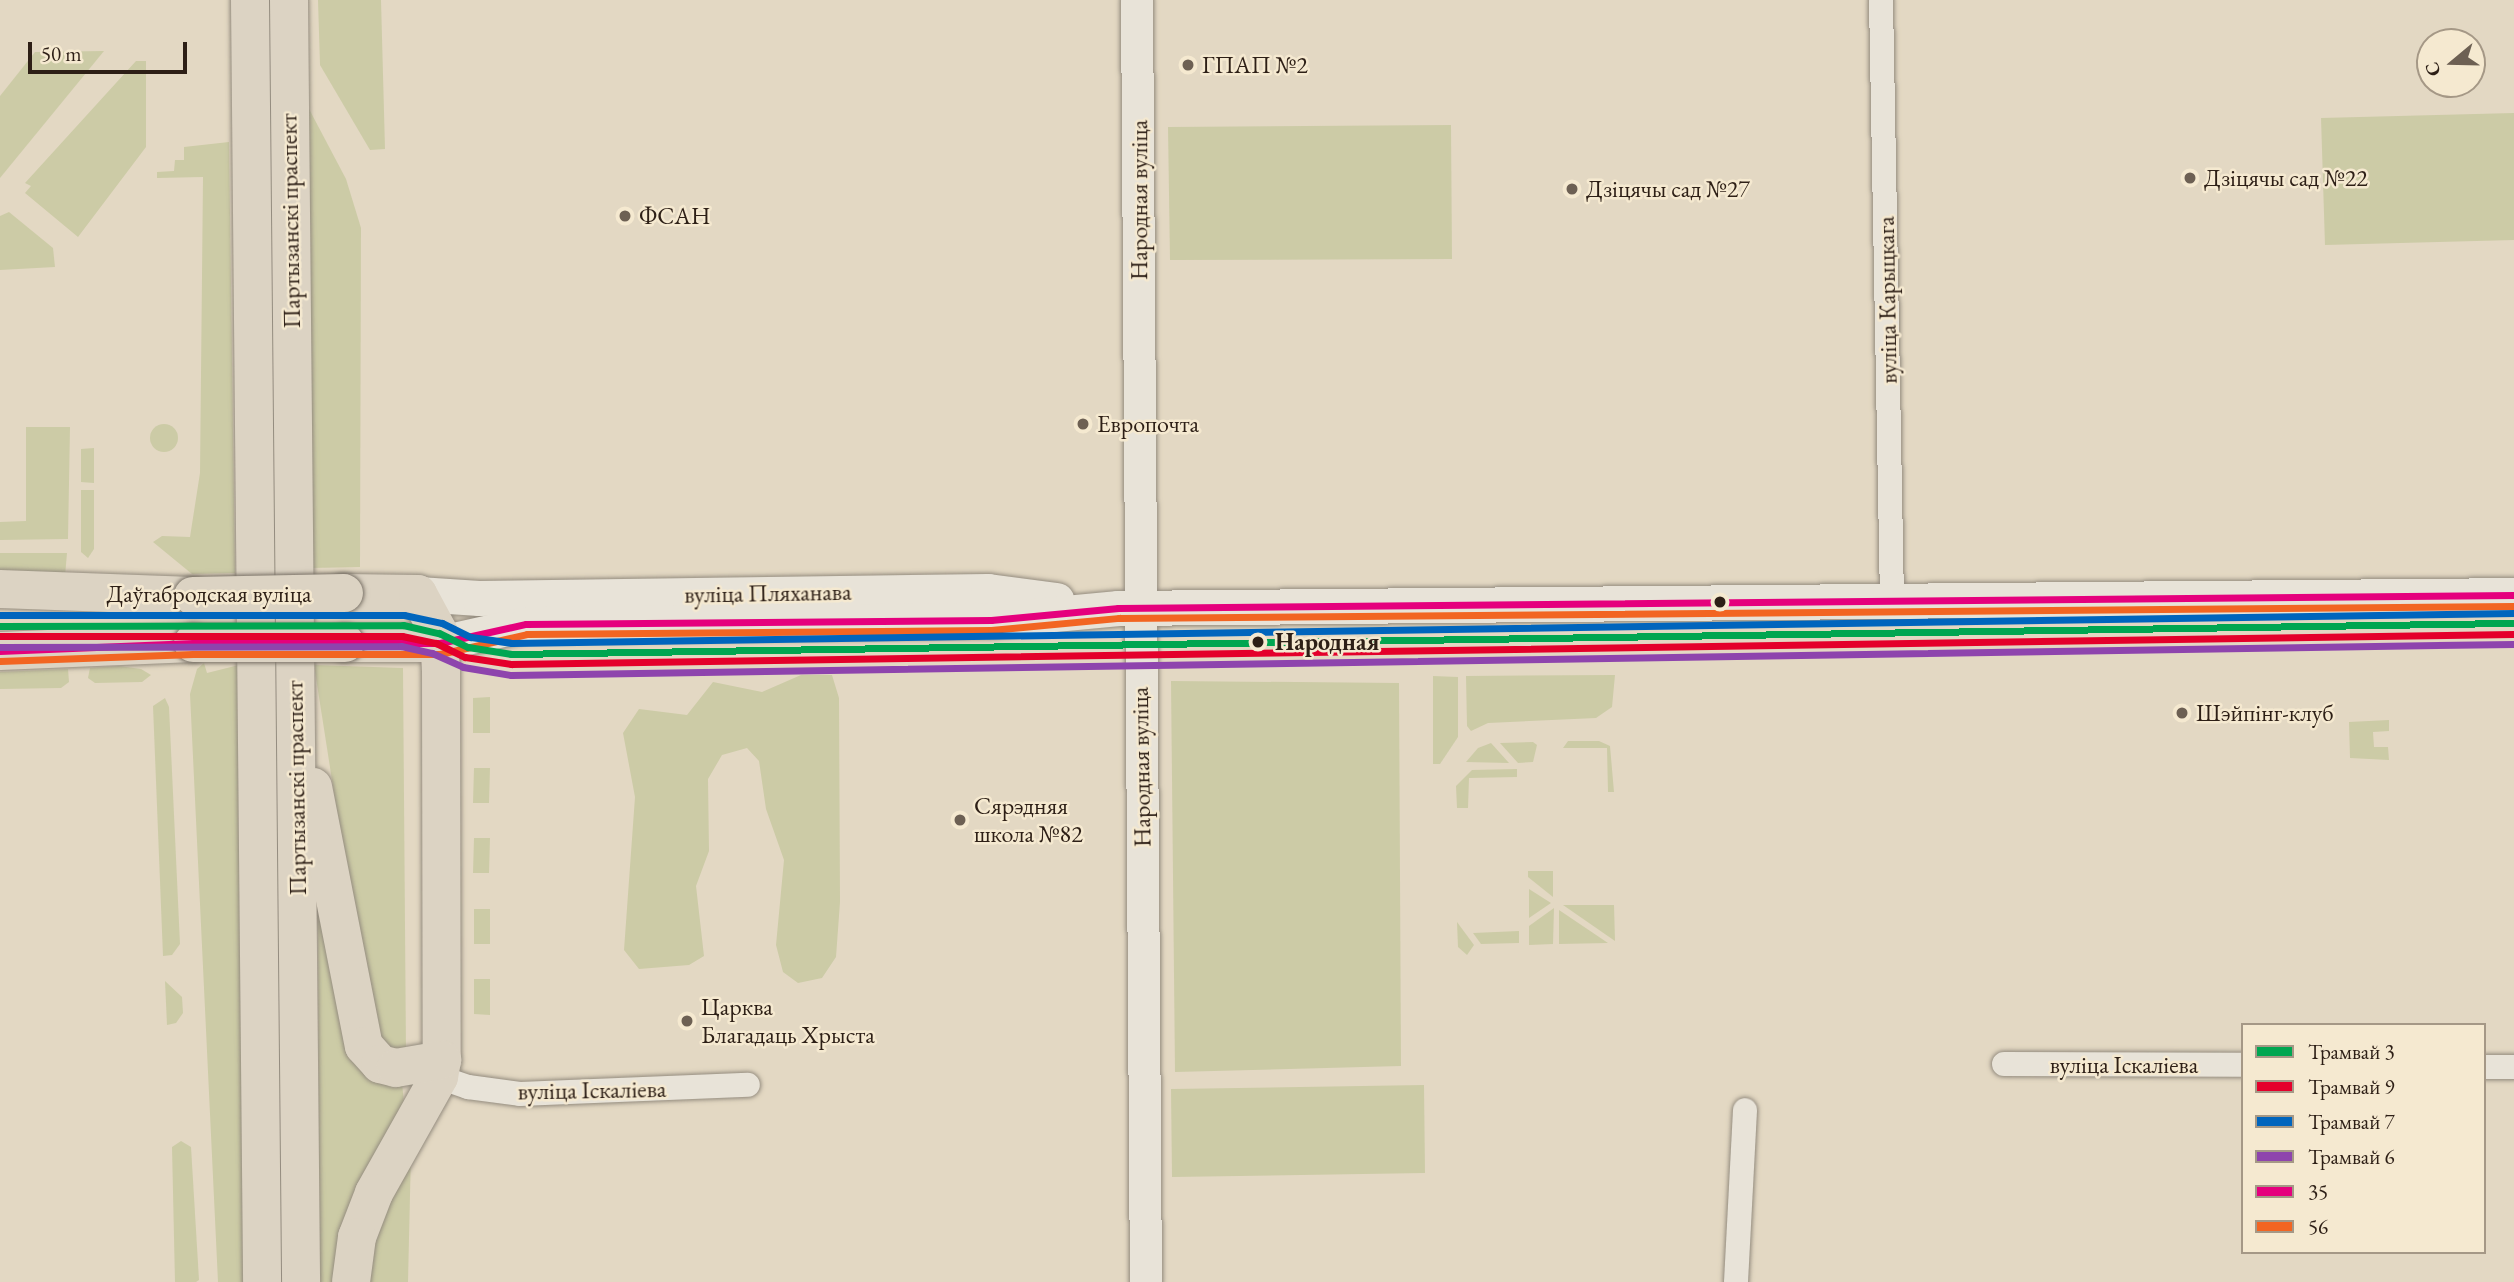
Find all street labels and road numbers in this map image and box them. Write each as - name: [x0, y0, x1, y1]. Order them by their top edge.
- street label: Партызанскі праспект: [274, 113, 306, 329]
- street label: Народная вуліца: [1125, 120, 1153, 280]
- street label: вуліца Карыцкага: [1871, 216, 1903, 384]
- street label: вуліца Пляханава: [684, 577, 852, 609]
- street label: Даўгабродская вуліца: [106, 580, 312, 608]
- street label: Партызанскі праспект: [280, 680, 312, 896]
- street label: Народная вуліца: [1125, 687, 1157, 847]
- street label: вуліца Іскаліева: [2050, 1051, 2198, 1079]
- street label: вуліца Іскаліева: [517, 1074, 667, 1106]

